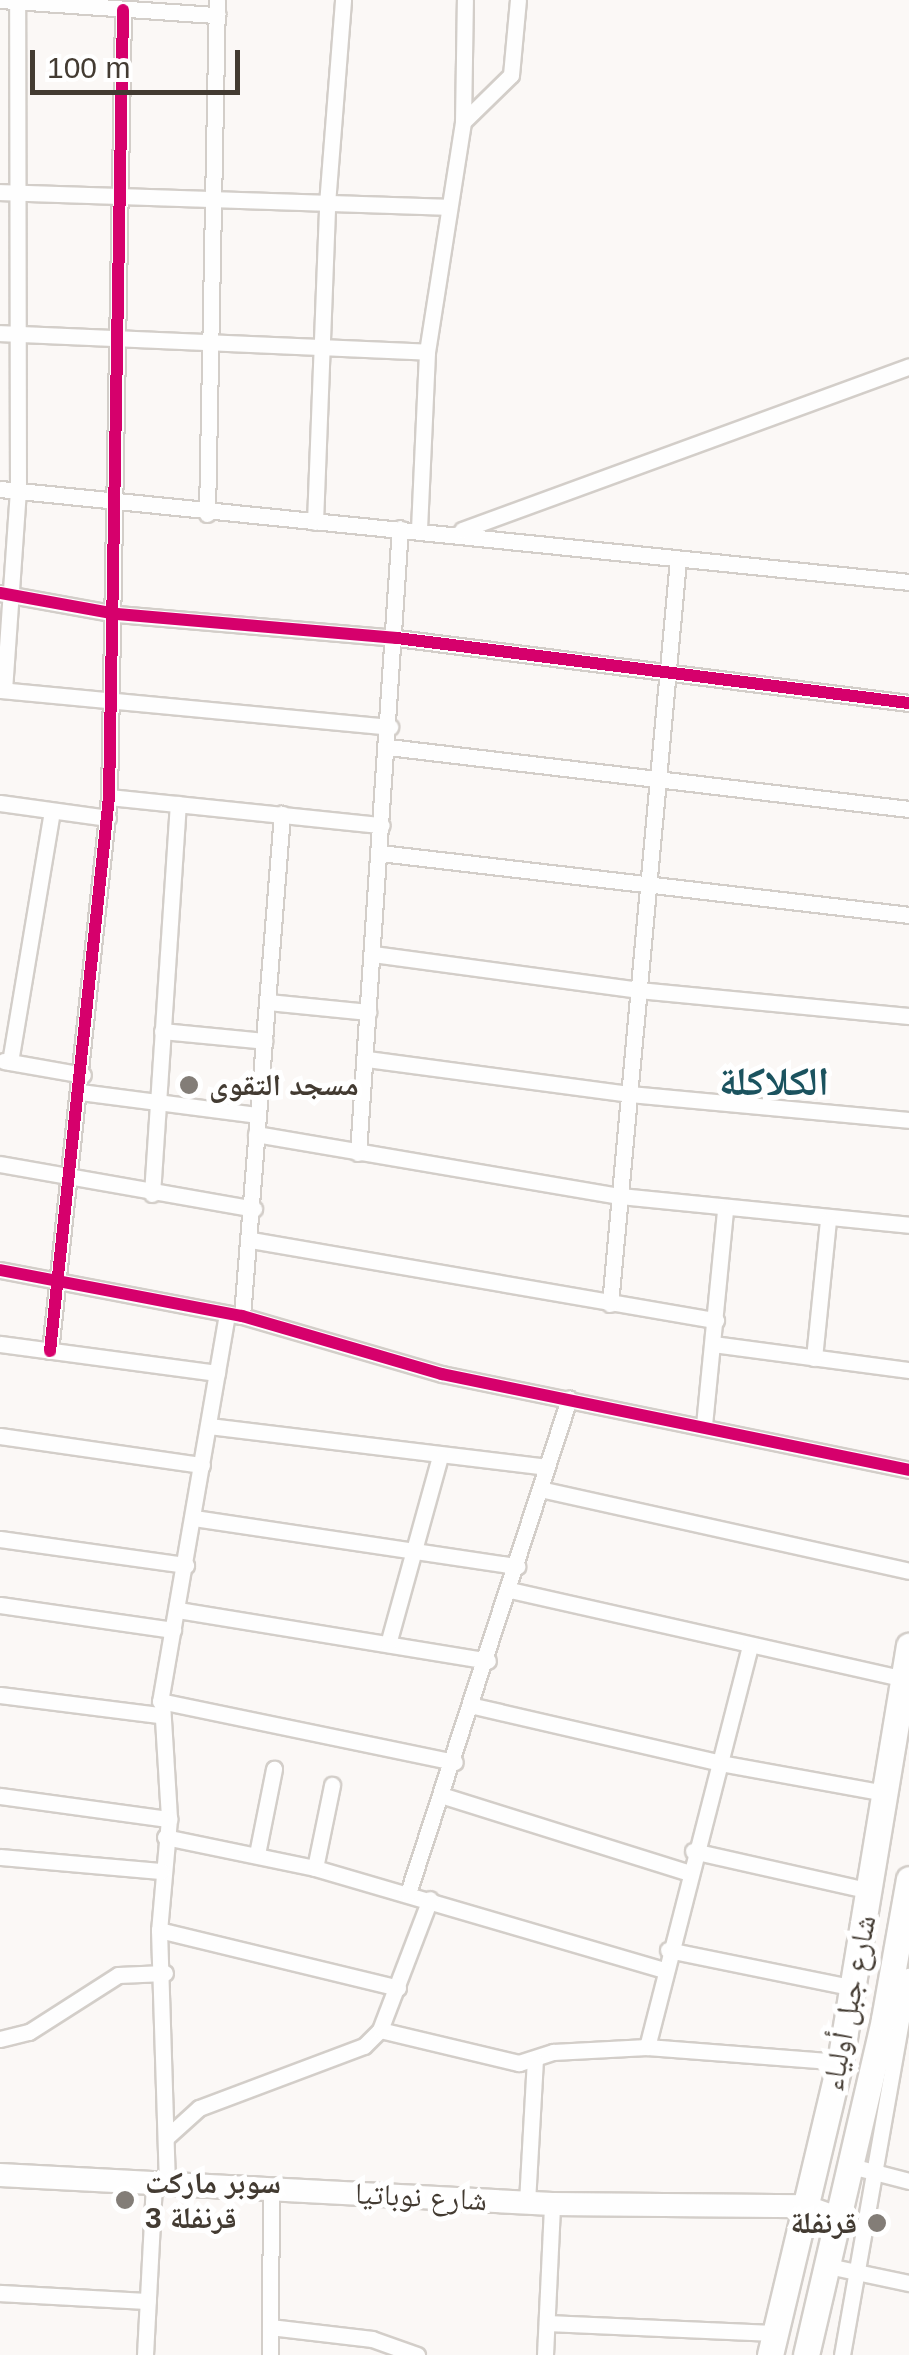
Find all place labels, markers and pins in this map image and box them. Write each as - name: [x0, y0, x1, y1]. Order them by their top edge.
- place label: مسجد التقوى: [209, 1067, 359, 1103]
- marker: مسجد التقوى: [178, 1074, 200, 1096]
- place label: سوبر ماركت قرنفلة 3: [145, 2165, 281, 2236]
- marker: سوبر ماركت قرنفلة 3: [114, 2189, 136, 2211]
- place label: قرنفلة: [790, 2205, 857, 2241]
- marker: قرنفلة: [866, 2212, 888, 2234]

